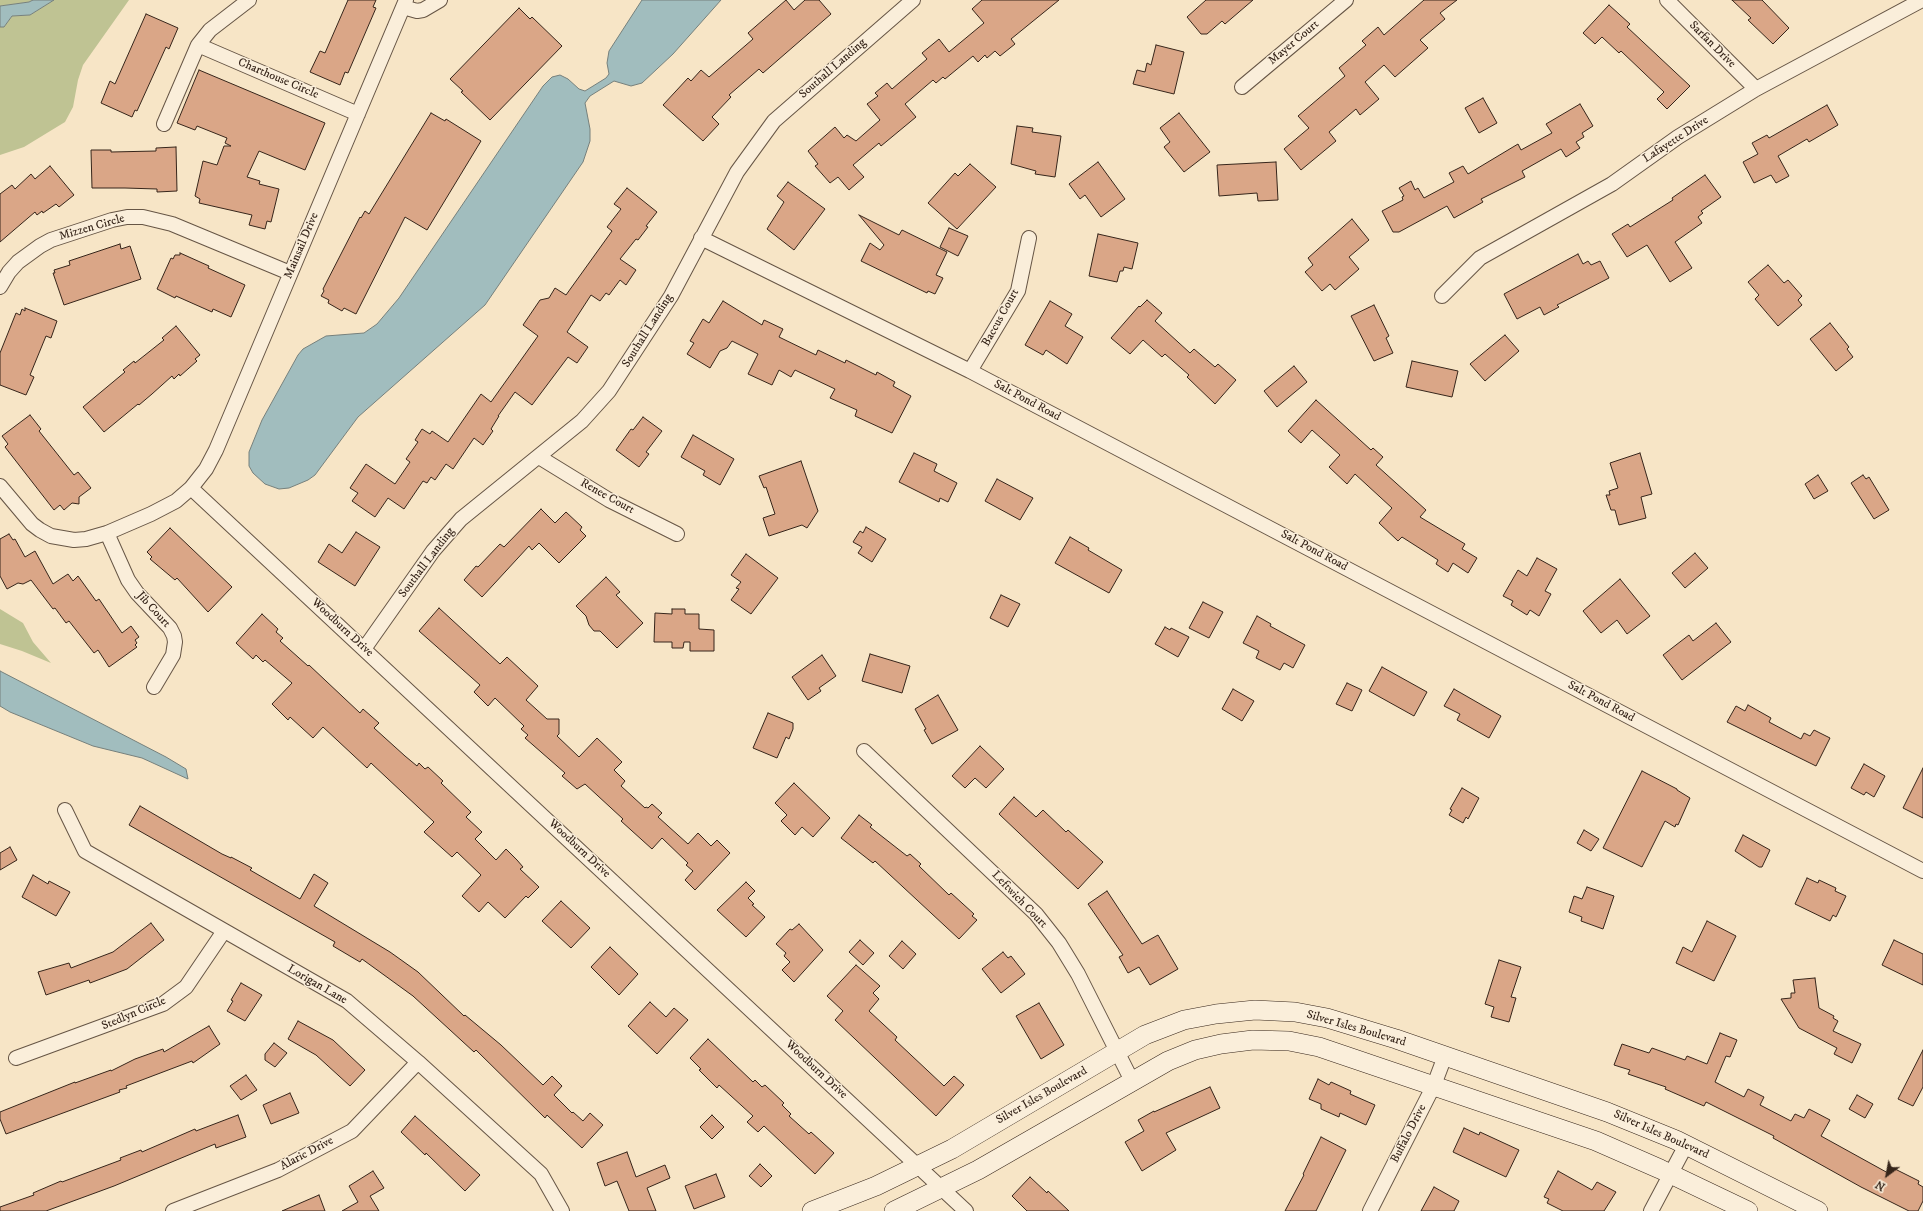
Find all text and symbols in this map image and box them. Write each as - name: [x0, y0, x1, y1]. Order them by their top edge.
- street label: Mayer Court: [1266, 18, 1322, 68]
- street label: Sarfan Drive: [1686, 19, 1738, 71]
- street label: Southall Landing: [797, 36, 869, 102]
- street label: Charthouse Circle: [235, 56, 321, 102]
- street label: Lafayette Drive: [1641, 113, 1711, 167]
- street label: Mainsail Drive: [282, 211, 322, 281]
- street label: Mizzen Circle: [58, 212, 126, 244]
- street label: Baccus Court: [979, 287, 1023, 349]
- street label: Southall Landing: [620, 292, 676, 370]
- street label: Salt Pond Road: [991, 377, 1063, 425]
- street label: Renee Court: [577, 476, 637, 518]
- street label: Southall Landing: [396, 525, 458, 601]
- street label: Salt Pond Road: [1278, 527, 1350, 575]
- street label: Jib Court: [133, 589, 173, 631]
- street label: Woodburn Drive: [308, 596, 376, 660]
- street label: Salt Pond Road: [1565, 678, 1637, 726]
- street label: Woodburn Drive: [545, 817, 613, 881]
- street label: Leftwich Court: [988, 868, 1050, 932]
- street label: Lorigan Lane: [285, 962, 349, 1008]
- street label: Stedlyn Circle: [100, 994, 168, 1034]
- street label: Silver Isles Boulevard: [1305, 1008, 1407, 1050]
- street label: Woodburn Drive: [782, 1038, 850, 1102]
- street label: Silver Isles Boulevard: [994, 1064, 1090, 1128]
- street label: Buffalo Drive: [1388, 1102, 1430, 1166]
- street label: Silver Isles Boulevard: [1611, 1108, 1711, 1162]
- street label: Alaric Drive: [278, 1134, 336, 1174]
- north arrow: [1867, 1155, 1907, 1195]
- text: N: [1873, 1177, 1888, 1194]

